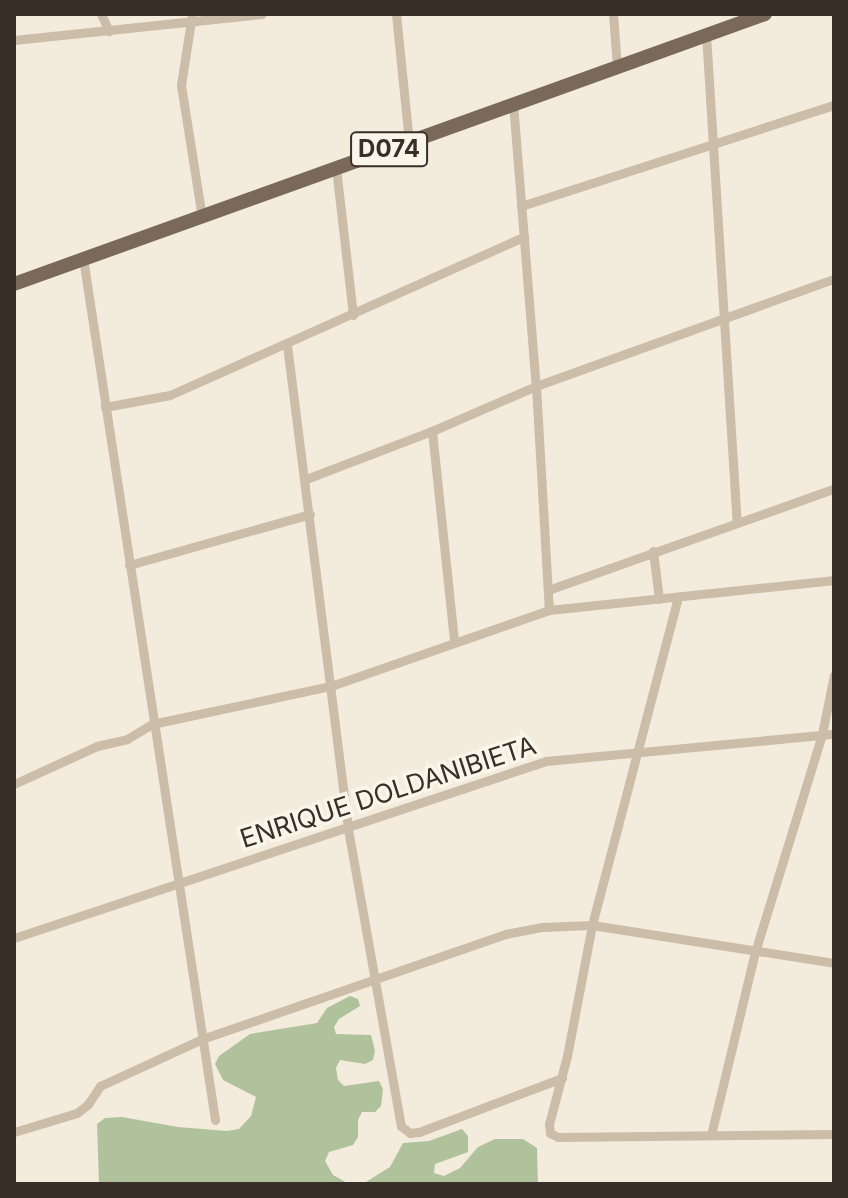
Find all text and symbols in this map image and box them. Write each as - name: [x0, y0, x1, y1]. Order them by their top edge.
- road number: D074: [349, 129, 429, 169]
- street label: ENRIQUE DOLDANIBIETA: [236, 729, 540, 855]

